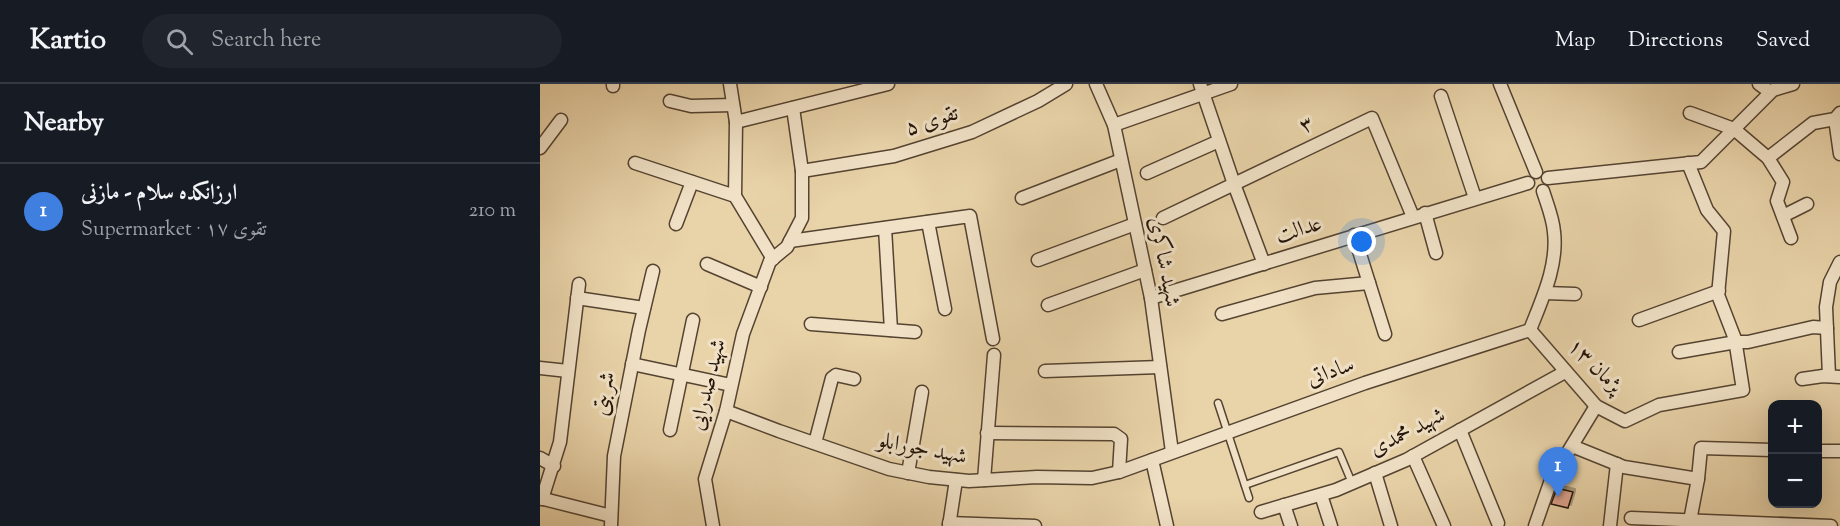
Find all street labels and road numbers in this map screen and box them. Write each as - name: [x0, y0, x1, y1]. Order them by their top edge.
- street label: تقوی ۵: [901, 98, 964, 146]
- street label: ۳: [1294, 109, 1320, 143]
- street label: عدالت: [1272, 209, 1326, 253]
- street label: شهید شاکری: [1139, 214, 1187, 310]
- street label: پژمان ۱۳: [1559, 332, 1631, 404]
- street label: شهید صدرایی: [682, 336, 736, 434]
- street label: ساداتی: [1303, 350, 1359, 396]
- street label: شربتی: [585, 369, 625, 419]
- street label: شهید محمدی: [1364, 400, 1452, 466]
- street label: شهید جورابلو: [873, 425, 969, 474]

